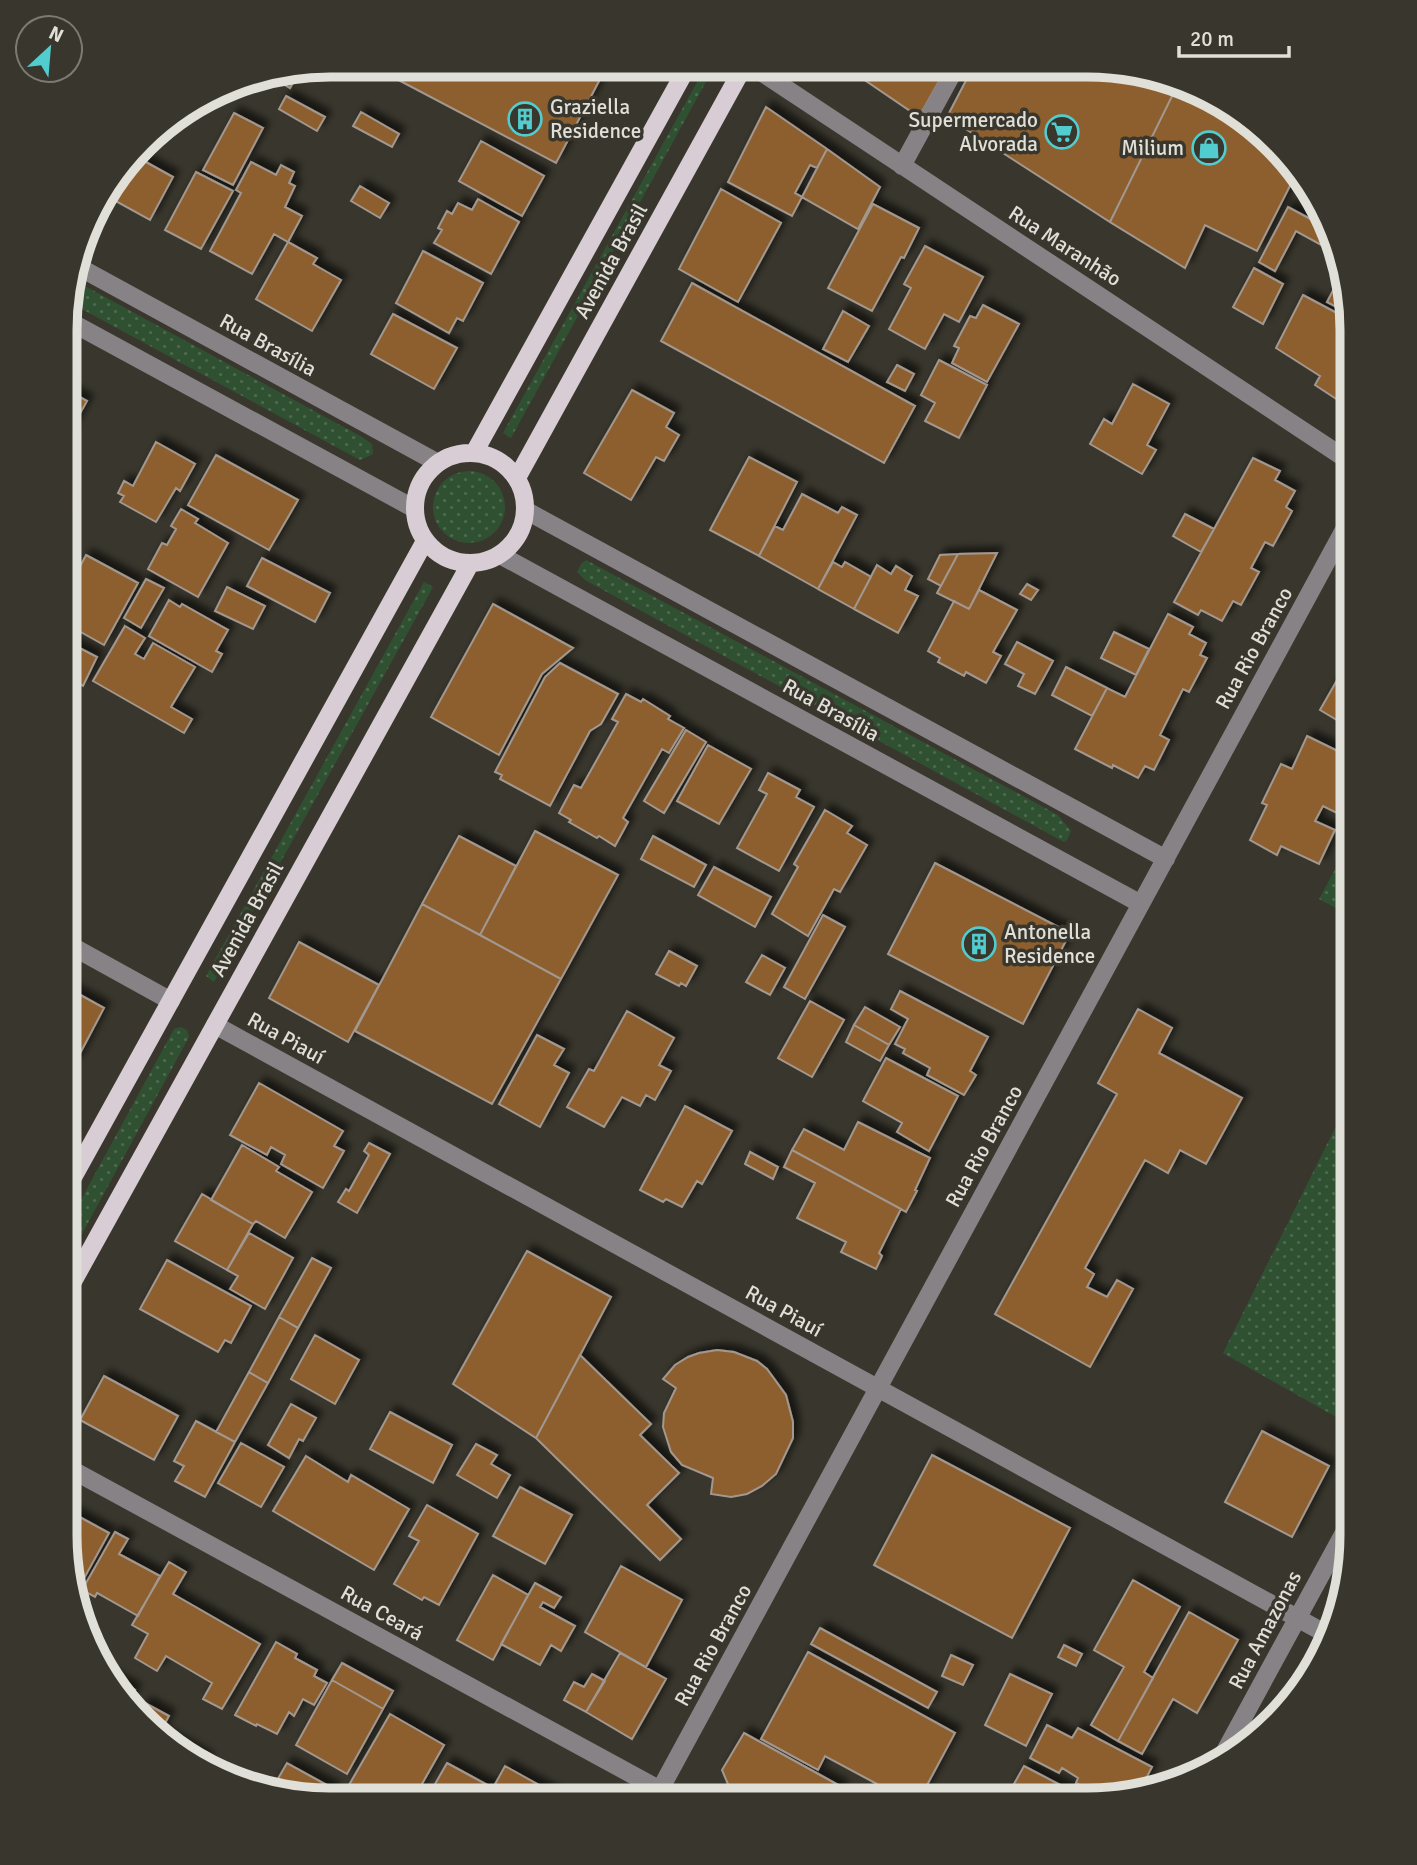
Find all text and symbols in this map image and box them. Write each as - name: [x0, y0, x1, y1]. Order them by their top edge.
- north arrow: [14, 14, 84, 84]
- scale bar: [1179, 14, 1289, 58]
- text: N: [45, 21, 67, 48]
- text: 20 m: [1190, 26, 1234, 52]
- place label: Graziella Residence: [550, 94, 641, 144]
- building icon: Graziella Residence: [506, 100, 544, 138]
- place label: Supermercado Alvorada: [908, 107, 1038, 157]
- supermarket icon: Supermercado Alvorada: [1043, 113, 1081, 151]
- shop icon: Milium: [1190, 129, 1228, 167]
- place label: Milium: [1121, 135, 1184, 161]
- street label: Avenida Brasil: [569, 199, 653, 323]
- street label: Rua Maranhão: [1004, 200, 1126, 292]
- street label: Rua Brasília: [215, 308, 321, 382]
- street label: Rua Rio Branco: [1210, 582, 1298, 714]
- street label: Rua Brasília: [778, 673, 884, 747]
- street label: Avenida Brasil: [205, 857, 289, 981]
- place label: Antonella Residence: [1004, 919, 1095, 969]
- building icon: Antonella Residence: [960, 925, 998, 963]
- street label: Rua Piauí: [243, 1006, 329, 1070]
- street label: Rua Rio Branco: [940, 1080, 1028, 1212]
- street label: Rua Piauí: [741, 1279, 827, 1343]
- street label: Rua Amazonas: [1223, 1566, 1307, 1694]
- street label: Rua Rio Branco: [669, 1579, 757, 1711]
- street label: Rua Ceará: [336, 1580, 428, 1646]

